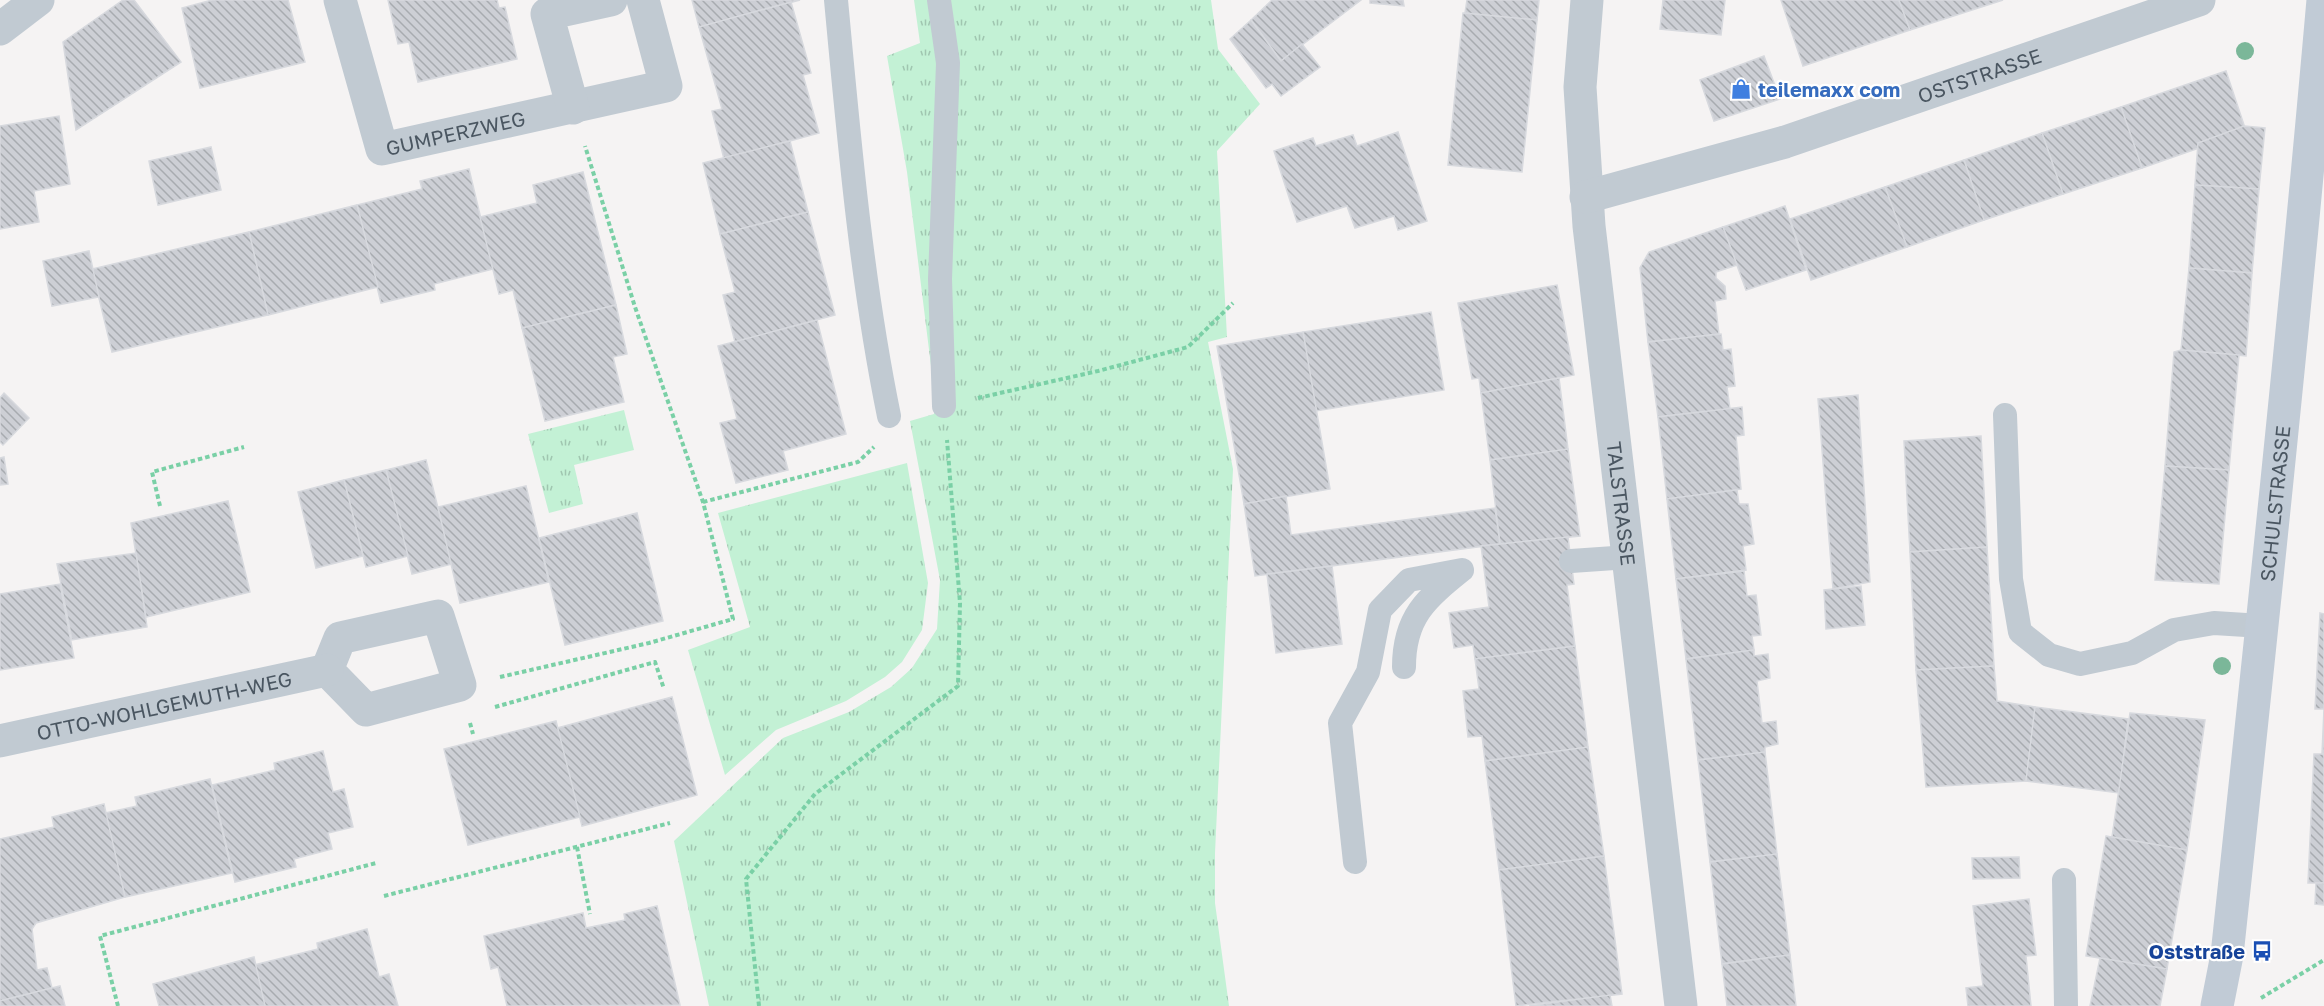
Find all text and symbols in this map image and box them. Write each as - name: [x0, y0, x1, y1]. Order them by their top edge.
- street label: OSTSTRASSE: [1914, 43, 2044, 108]
- shop icon: teilemaxx com: [1729, 77, 1753, 101]
- place label: teilemaxx com: [1758, 77, 1900, 101]
- street label: GUMPERZWEG: [383, 106, 527, 160]
- street label: SCHULSTRASSE: [2255, 424, 2295, 583]
- street label: TALSTRASSE: [1603, 440, 1641, 567]
- street label: OTTO-WOHLGEMUTH-WEG: [34, 666, 294, 745]
- place label: Oststraße: [2149, 939, 2245, 963]
- bus stop icon: Oststraße: [2250, 939, 2274, 963]

